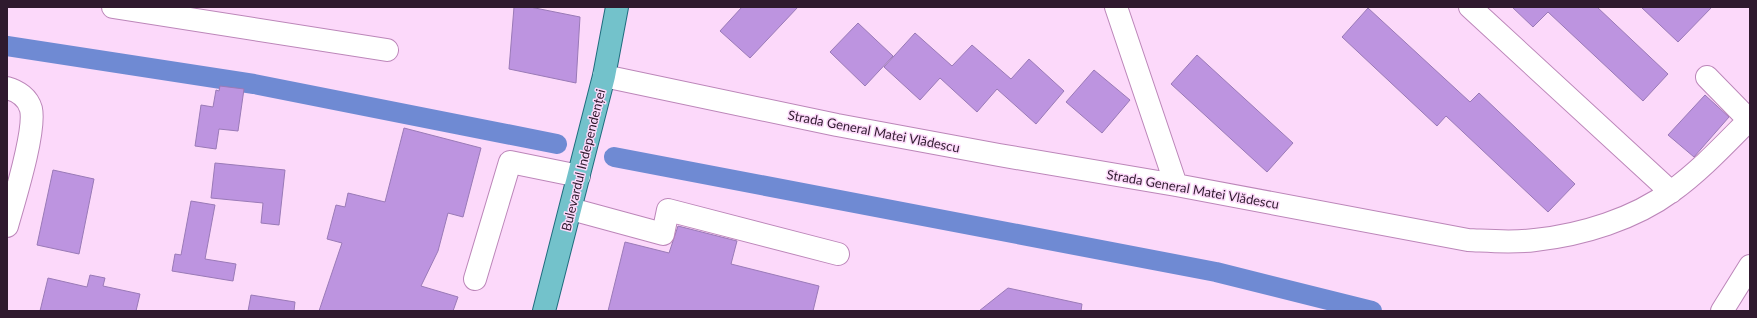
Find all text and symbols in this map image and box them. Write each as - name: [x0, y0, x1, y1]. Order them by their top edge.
- street label: Bulevardul Independenței: [558, 87, 608, 233]
- street label: Strada General Matei Vlădescu: [787, 106, 961, 156]
- street label: Strada General Matei Vlădescu: [1106, 166, 1280, 212]

